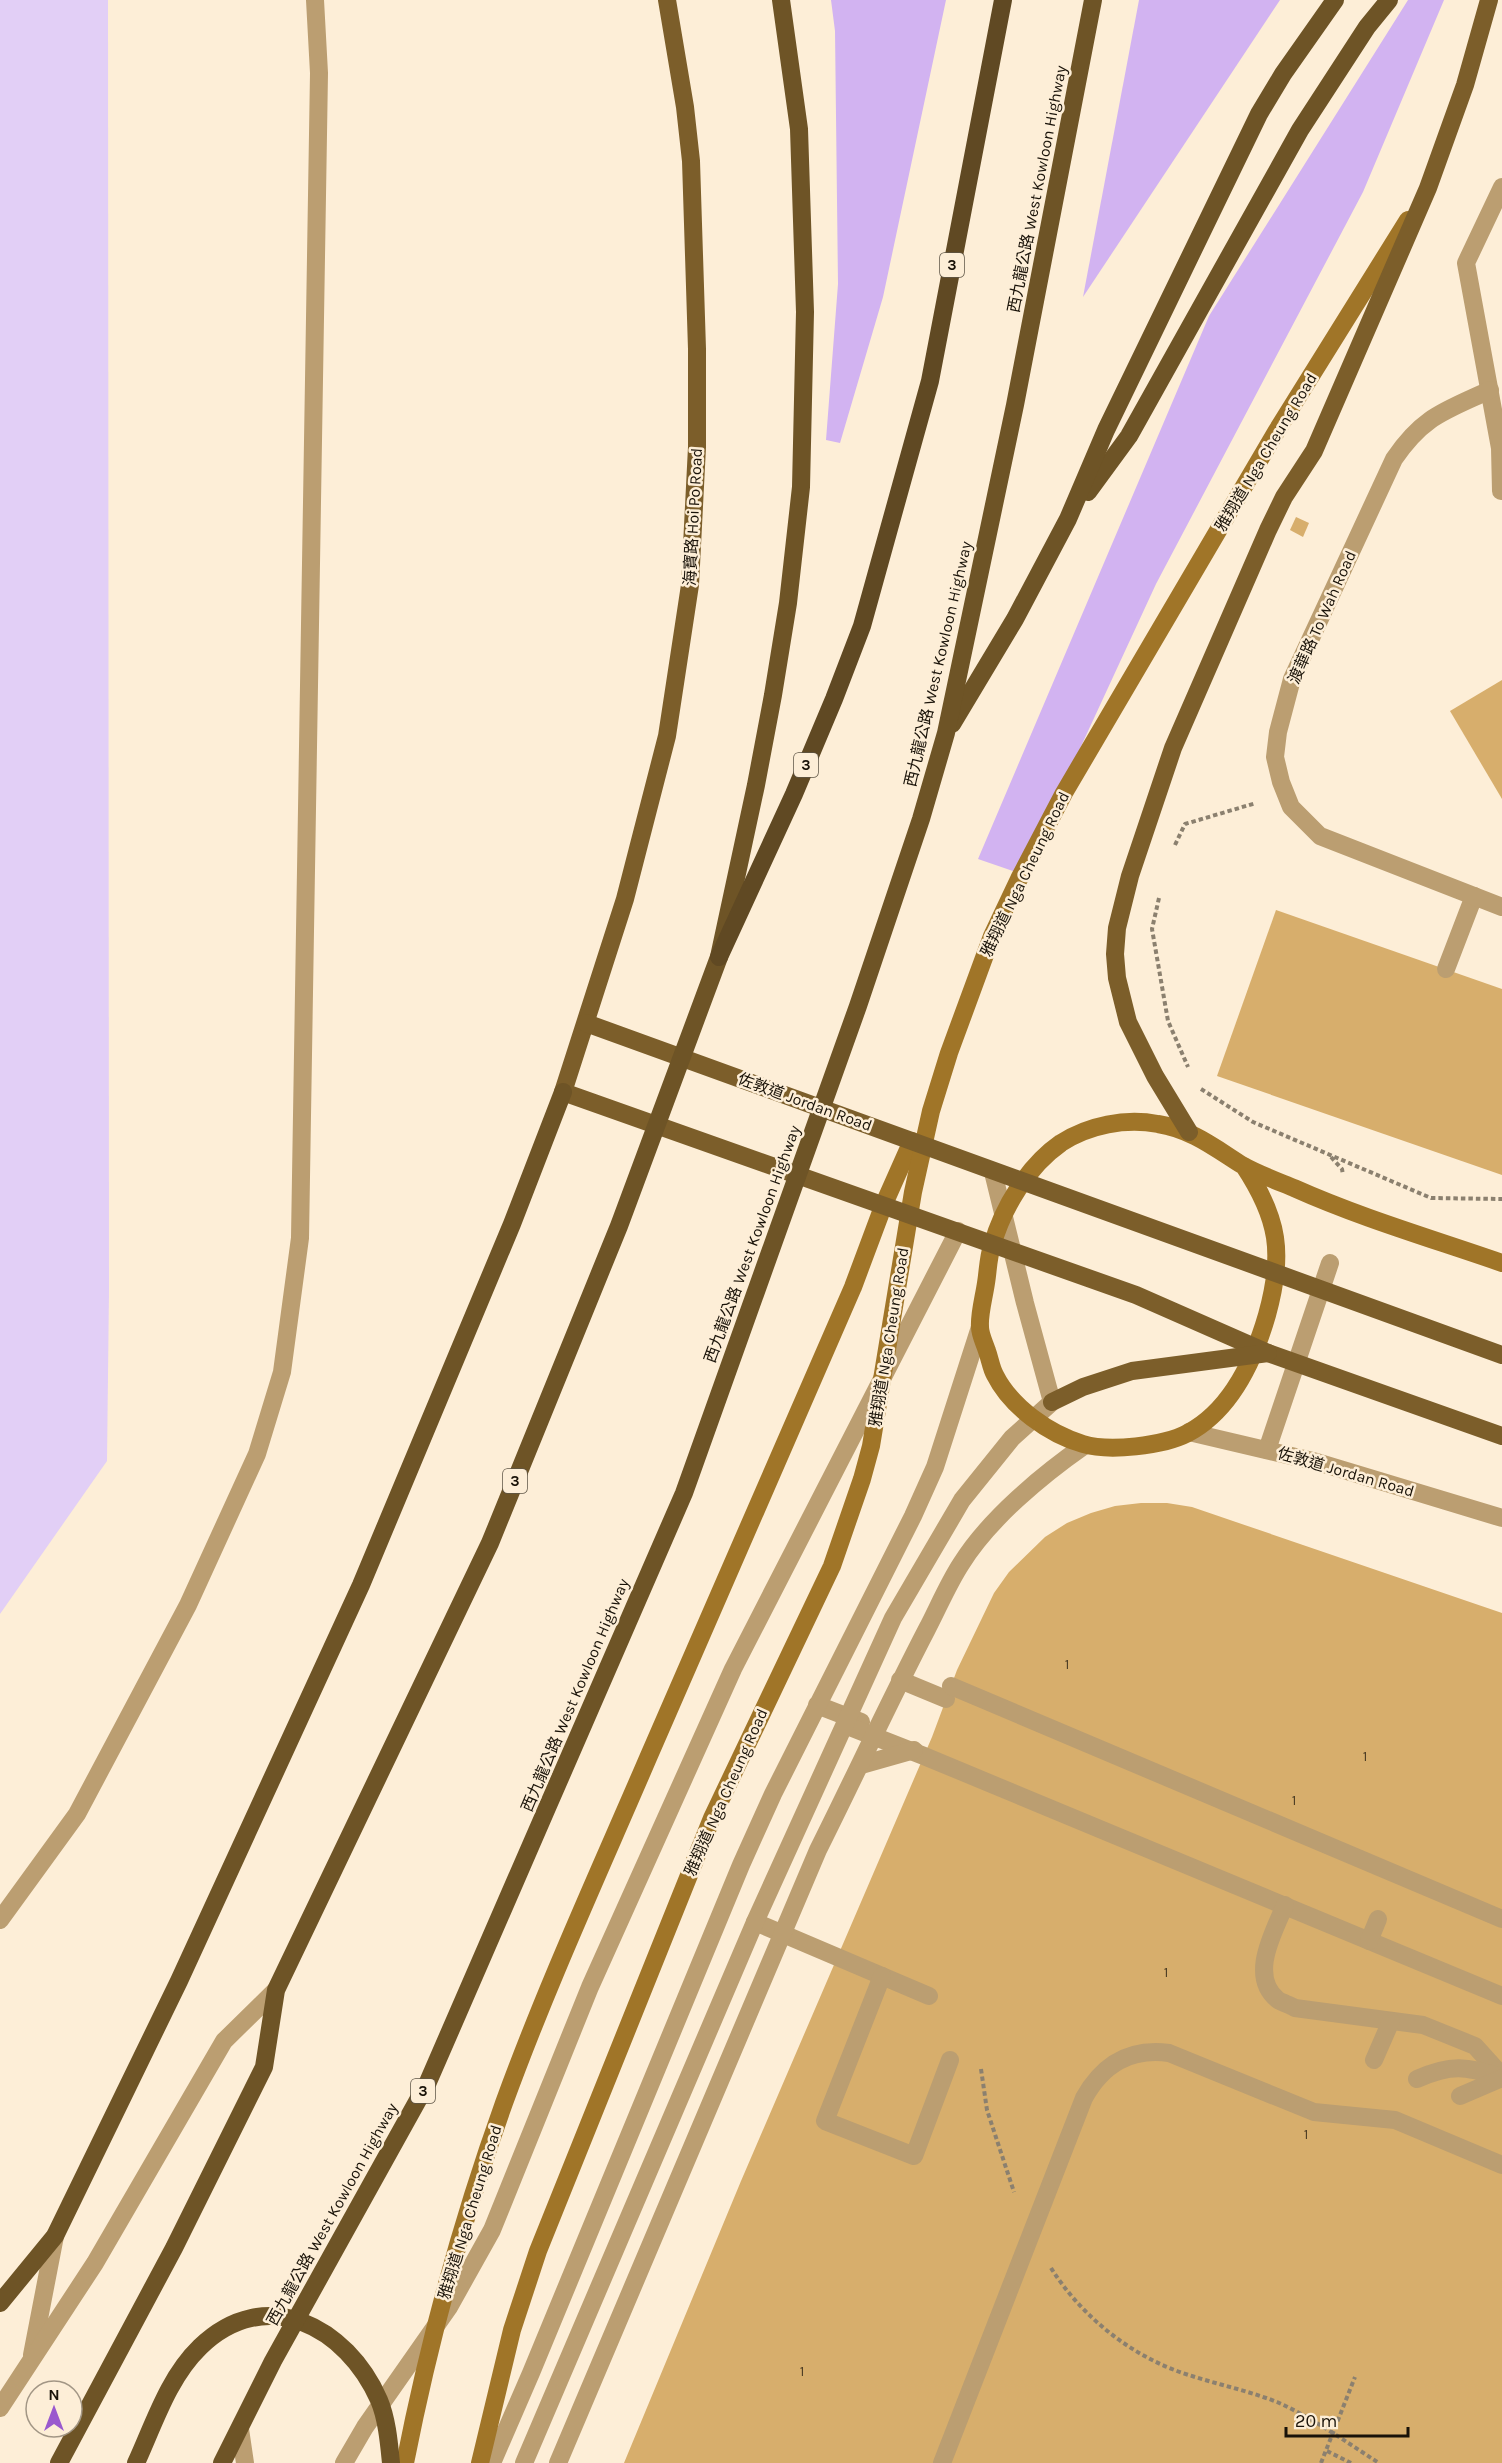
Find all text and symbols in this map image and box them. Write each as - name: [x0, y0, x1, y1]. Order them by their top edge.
- street label: 西九龍公路 West Kowloon Highway: [1004, 63, 1070, 314]
- road number: 3: [940, 253, 964, 277]
- street label: 雅翔道 Nga Cheung Road: [1211, 370, 1321, 534]
- street label: 海寶路 Hoi Po Road: [680, 448, 706, 586]
- street label: 西九龍公路 West Kowloon Highway: [900, 539, 976, 789]
- street label: 渡華路 To Wah Road: [1284, 547, 1360, 687]
- road number: 3: [794, 753, 818, 777]
- street label: 雅翔道 Nga Cheung Road: [977, 788, 1073, 960]
- street label: 佐敦道 Jordan Road: [735, 1069, 875, 1135]
- street label: 西九龍公路 West Kowloon Highway: [700, 1122, 804, 1365]
- street label: 雅翔道 Nga Cheung Road: [865, 1246, 913, 1428]
- street label: 佐敦道 Jordan Road: [1275, 1443, 1417, 1501]
- road number: 3: [503, 1469, 527, 1493]
- street label: 西九龍公路 West Kowloon Highway: [517, 1575, 633, 1814]
- house number: 1: [1065, 1656, 1069, 1673]
- street label: 雅翔道 Nga Cheung Road: [680, 1705, 772, 1879]
- house number: 1: [1363, 1748, 1367, 1765]
- house number: 1: [1292, 1792, 1296, 1809]
- house number: 1: [1164, 1964, 1168, 1981]
- road number: 3: [411, 2079, 435, 2103]
- street label: 西九龍公路 West Kowloon Highway: [263, 2099, 402, 2329]
- street label: 雅翔道 Nga Cheung Road: [434, 2123, 506, 2301]
- house number: 1: [1304, 2126, 1308, 2143]
- house number: 1: [800, 2363, 804, 2380]
- north arrow: [24, 2379, 84, 2439]
- text: N: [48, 2385, 60, 2404]
- scale bar: [1286, 2400, 1408, 2438]
- text: 20 m: [1295, 2410, 1337, 2432]

